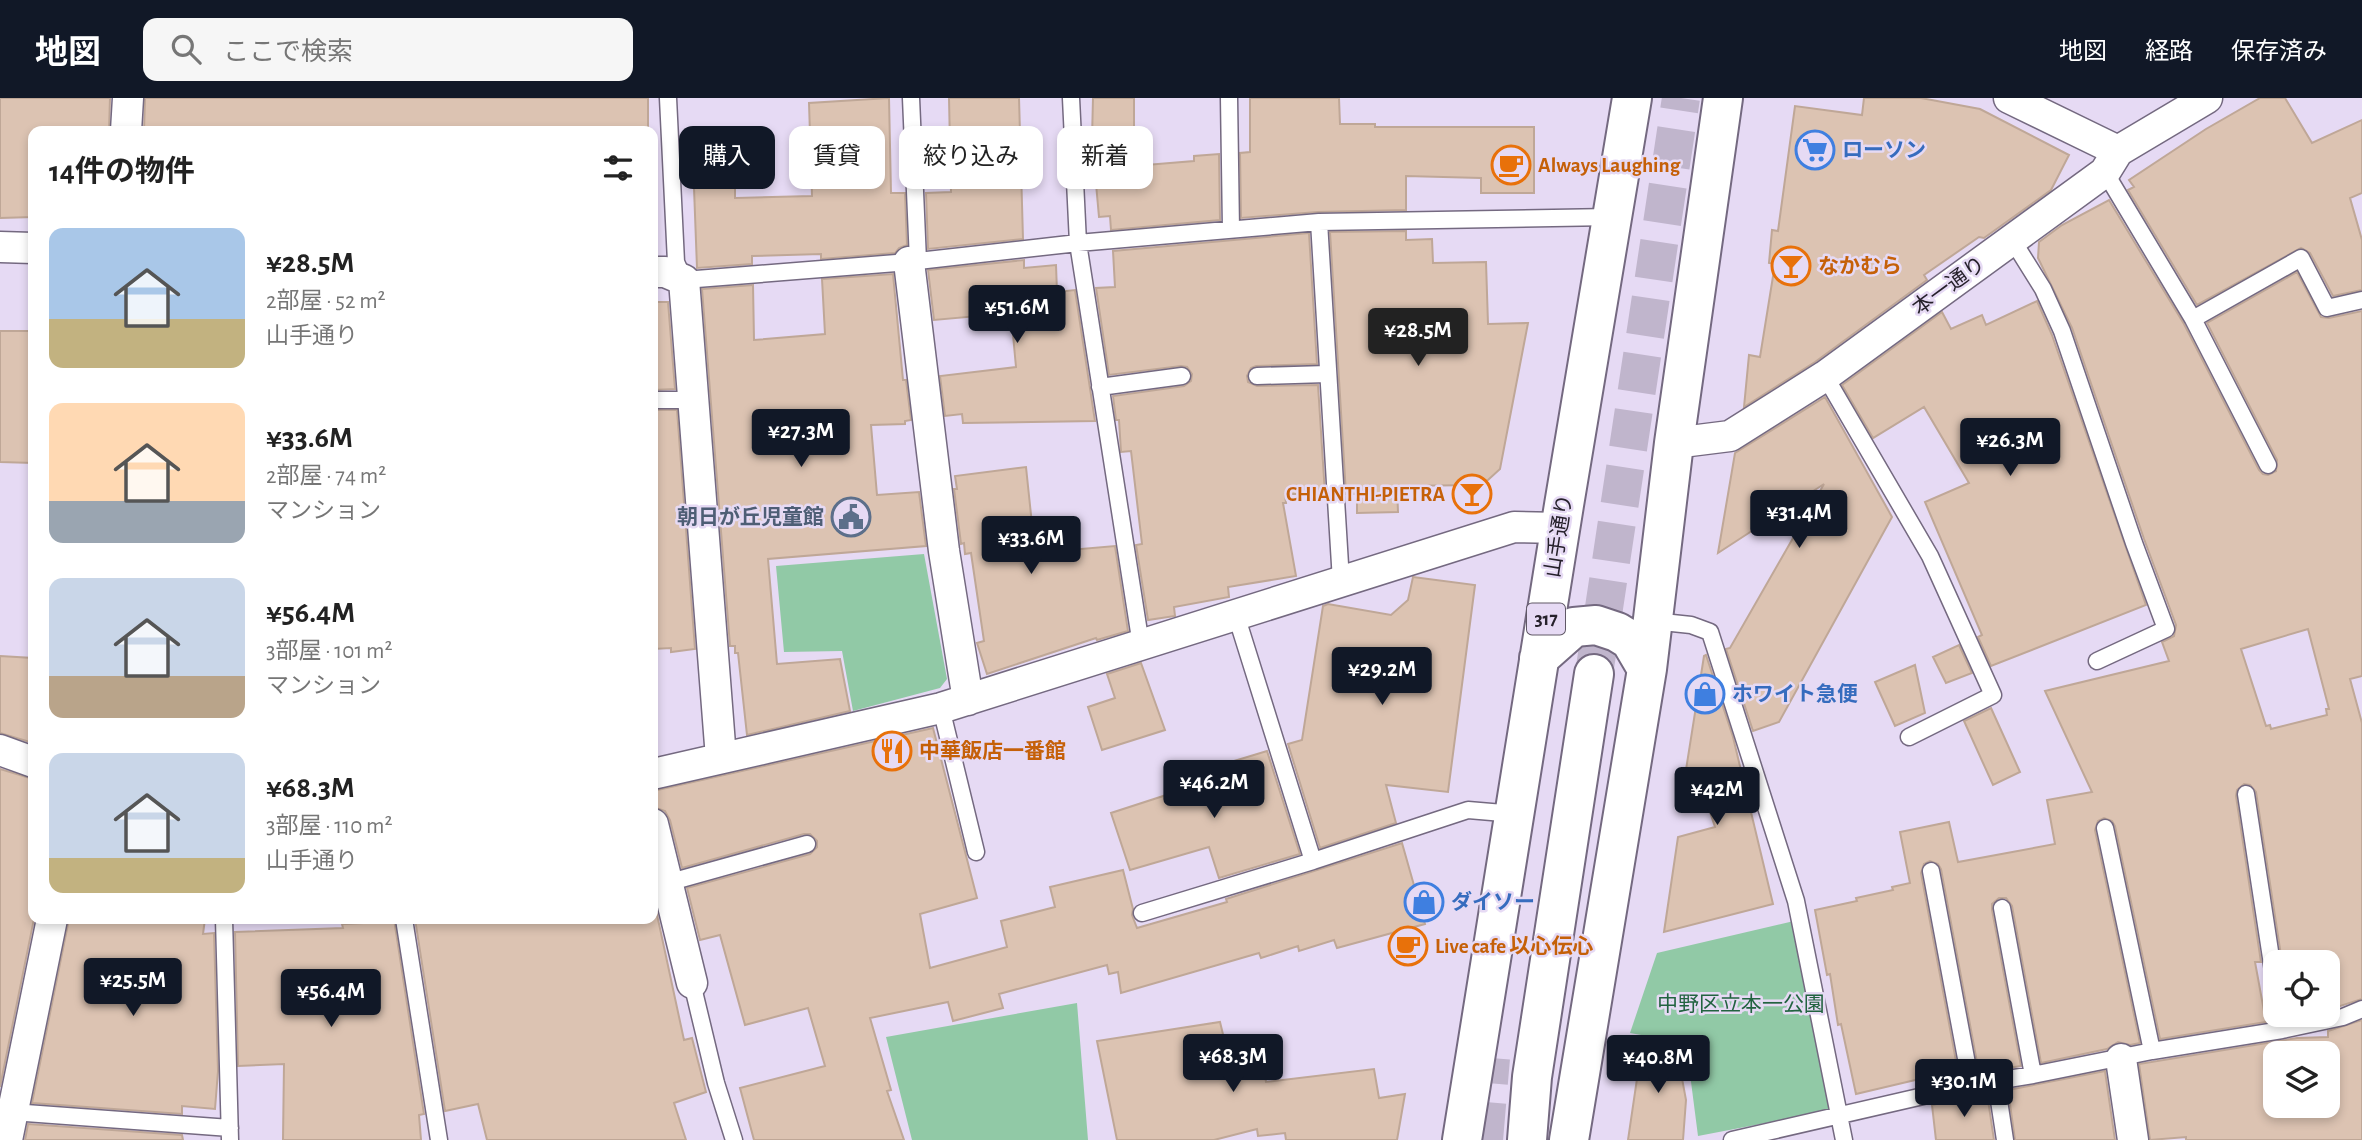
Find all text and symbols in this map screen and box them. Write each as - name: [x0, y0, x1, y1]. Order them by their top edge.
- search box: [143, 18, 633, 81]
- icon: search: [167, 30, 205, 68]
- text: 地図: [35, 37, 101, 70]
- text: ここで検索: [223, 39, 353, 65]
- text: 地図: [2059, 40, 2107, 64]
- text: 経路: [2145, 40, 2193, 64]
- text: 保存済み: [2231, 40, 2327, 64]
- chip: 購入: [679, 126, 775, 189]
- chip: 賃貸: [789, 126, 885, 189]
- chip: 絞り込み: [899, 126, 1043, 189]
- chip: 新着: [1057, 126, 1153, 189]
- supermarket icon: ローソン: [1794, 129, 1836, 171]
- place label: ローソン: [1842, 140, 1926, 161]
- cafe icon: Always Laughing: [1490, 144, 1532, 186]
- icon: filters: [599, 149, 637, 187]
- place label: Always Laughing: [1538, 155, 1681, 176]
- text: 14件の物件: [49, 157, 195, 187]
- bar icon: なかむら: [1770, 245, 1812, 287]
- text: ¥28.5M: [266, 248, 354, 278]
- street label: 本一通り: [1908, 252, 1989, 319]
- place label: なかむら: [1818, 255, 1902, 277]
- icon: home: [105, 256, 189, 340]
- pin: ¥51.6M: [960, 286, 1074, 345]
- text: 2部屋 · 52 m²: [266, 290, 386, 313]
- text: ¥51.6M: [984, 296, 1050, 319]
- pin: ¥28.5M: [1361, 308, 1475, 368]
- text: ¥28.5M: [1384, 319, 1452, 342]
- text: 山手通り: [266, 325, 358, 348]
- pin: ¥27.3M: [744, 410, 858, 469]
- pin: ¥26.3M: [1953, 418, 2067, 478]
- text: ¥27.3M: [768, 420, 834, 443]
- text: ¥33.6M: [266, 423, 353, 453]
- text: ¥26.3M: [1976, 429, 2044, 452]
- icon: home: [105, 431, 189, 515]
- text: 2部屋 · 74 m²: [266, 465, 386, 488]
- bar icon: CHIANTHI-PIETRA: [1451, 473, 1493, 515]
- place label: CHIANTHI-PIETRA: [1286, 484, 1445, 505]
- pin: ¥31.4M: [1742, 490, 1856, 550]
- street label: 山手通り: [1541, 493, 1576, 579]
- public building icon: 朝日が丘児童館: [830, 496, 872, 538]
- text: マンション: [266, 500, 381, 523]
- text: ¥31.4M: [1766, 501, 1832, 524]
- place label: 朝日が丘児童館: [677, 505, 824, 528]
- pin: ¥33.6M: [974, 517, 1088, 576]
- text: ¥33.6M: [998, 527, 1064, 550]
- text: ¥56.4M: [266, 598, 355, 628]
- road number: 317: [1527, 604, 1565, 634]
- icon: home: [105, 606, 189, 690]
- text: 3部屋 · 101 m²: [266, 640, 393, 663]
- pin: ¥29.2M: [1325, 648, 1439, 707]
- text: ¥29.2M: [1348, 658, 1416, 681]
- shop icon: ホワイト急便: [1684, 673, 1726, 715]
- text: マンション: [266, 675, 381, 698]
- place label: ホワイト急便: [1732, 683, 1858, 705]
- restaurant icon: 中華飯店一番館: [871, 730, 913, 772]
- place label: 中華飯店一番館: [919, 740, 1066, 762]
- pin: ¥46.2M: [1157, 760, 1271, 820]
- pin: ¥42M: [1676, 768, 1758, 827]
- text: ¥46.2M: [1179, 771, 1249, 794]
- text: ¥68.3M: [266, 773, 355, 803]
- text: ¥42M: [1691, 778, 1743, 801]
- icon: home: [105, 781, 189, 865]
- text: 3部屋 · 110 m²: [266, 815, 393, 838]
- text: 山手通り: [266, 850, 358, 873]
- shop icon: ダイソー: [1403, 881, 1445, 923]
- place label: ダイソー: [1451, 890, 1535, 913]
- cafe icon: Live cafe 以心伝心: [1387, 925, 1429, 967]
- place label: Live cafe 以心伝心: [1435, 935, 1593, 957]
- map controls: [2263, 950, 2340, 1118]
- button: locate: [2263, 950, 2340, 1027]
- pin: ¥25.5M: [76, 958, 190, 1018]
- text: ¥25.5M: [100, 969, 166, 992]
- pin: ¥56.4M: [274, 970, 388, 1029]
- text: ¥56.4M: [297, 980, 365, 1003]
- park label: 中野区立本一公園: [1657, 993, 1825, 1015]
- pin: ¥68.3M: [1176, 1034, 1290, 1094]
- pin: ¥40.8M: [1601, 1035, 1715, 1095]
- button: layers: [2263, 1041, 2340, 1118]
- text: ¥68.3M: [1199, 1045, 1267, 1068]
- text: ¥40.8M: [1623, 1046, 1693, 1069]
- pin: ¥30.1M: [1907, 1060, 2021, 1119]
- text: ¥30.1M: [1931, 1070, 1997, 1093]

